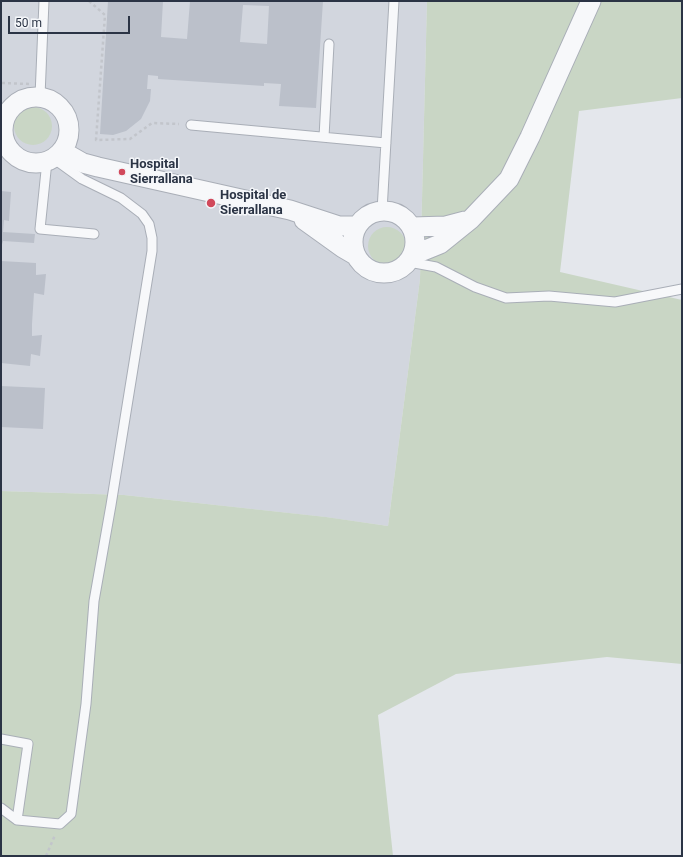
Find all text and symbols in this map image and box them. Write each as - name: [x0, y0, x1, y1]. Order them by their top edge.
- scale bar: [10, 8, 132, 34]
- text: 50 m: [15, 16, 42, 30]
- place label: Hospital Sierrallana: [130, 157, 193, 188]
- marker: Hospital Sierrallana: [117, 167, 127, 177]
- place label: Hospital de Sierrallana: [220, 188, 286, 219]
- marker: Hospital de Sierrallana: [205, 197, 217, 209]

